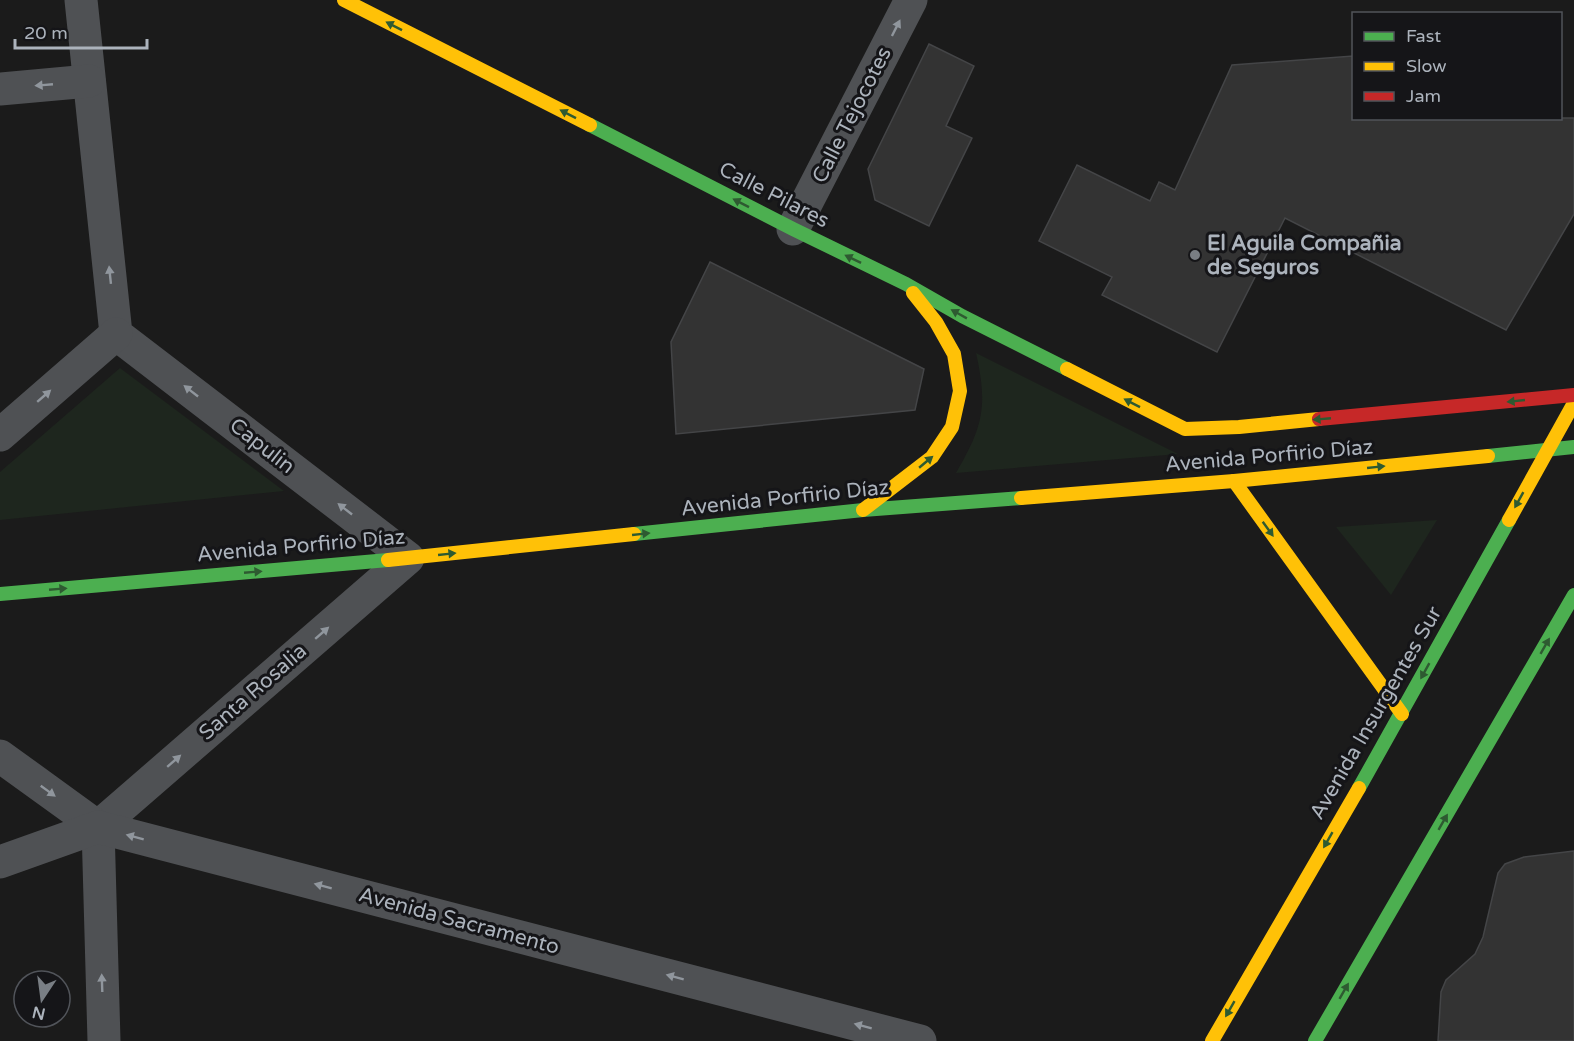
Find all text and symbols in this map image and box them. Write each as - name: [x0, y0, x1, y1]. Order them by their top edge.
- scale bar: [15, 12, 147, 50]
- legend: [1352, 12, 1562, 120]
- one-way arrow: [892, 19, 901, 36]
- one-way arrow: [385, 21, 403, 31]
- text: 20 m: [24, 22, 68, 44]
- text: Fast: [1406, 25, 1441, 47]
- street label: Calle Tejocotes: [807, 43, 897, 187]
- text: Slow: [1406, 55, 1447, 77]
- one-way arrow: [35, 80, 54, 90]
- text: Jam: [1406, 85, 1441, 107]
- one-way arrow: [559, 109, 576, 119]
- street label: Calle Pilares: [715, 157, 833, 233]
- one-way arrow: [733, 198, 750, 208]
- place label: El Aguila Compañia de Seguros: [1207, 231, 1401, 280]
- marker: El Aguila Compañia de Seguros: [1188, 248, 1202, 262]
- one-way arrow: [845, 254, 862, 263]
- one-way arrow: [105, 266, 115, 285]
- one-way arrow: [950, 309, 967, 319]
- one-way arrow: [183, 385, 198, 397]
- one-way arrow: [36, 390, 52, 403]
- one-way arrow: [1506, 396, 1525, 406]
- one-way arrow: [1124, 398, 1141, 407]
- street label: Capulin: [224, 413, 300, 479]
- one-way arrow: [1312, 414, 1331, 424]
- street label: Avenida Porfirio Díaz: [1164, 434, 1374, 478]
- one-way arrow: [918, 455, 934, 468]
- one-way arrow: [1366, 462, 1385, 472]
- street label: Avenida Porfirio Díaz: [680, 475, 890, 521]
- one-way arrow: [1514, 492, 1524, 509]
- one-way arrow: [338, 504, 353, 516]
- one-way arrow: [1262, 520, 1274, 536]
- street label: Avenida Porfirio Díaz: [196, 524, 406, 568]
- one-way arrow: [631, 529, 650, 539]
- one-way arrow: [437, 549, 456, 559]
- one-way arrow: [243, 567, 262, 576]
- one-way arrow: [49, 584, 68, 593]
- street label: Avenida Insurgentes Sur: [1305, 602, 1447, 824]
- one-way arrow: [314, 626, 329, 640]
- one-way arrow: [1540, 637, 1550, 654]
- street label: Santa Rosalia: [194, 638, 312, 746]
- one-way arrow: [1420, 663, 1430, 680]
- one-way arrow: [166, 755, 181, 768]
- one-way arrow: [40, 784, 55, 796]
- one-way arrow: [1438, 813, 1448, 830]
- one-way arrow: [125, 831, 144, 841]
- one-way arrow: [1323, 832, 1333, 849]
- one-way arrow: [314, 880, 332, 890]
- street label: Avenida Sacramento: [356, 882, 562, 960]
- north arrow: [12, 969, 72, 1029]
- one-way arrow: [665, 972, 683, 981]
- one-way arrow: [98, 973, 107, 992]
- one-way arrow: [1339, 982, 1349, 999]
- text: N: [30, 1001, 47, 1024]
- one-way arrow: [1225, 1001, 1236, 1017]
- one-way arrow: [854, 1021, 872, 1031]

